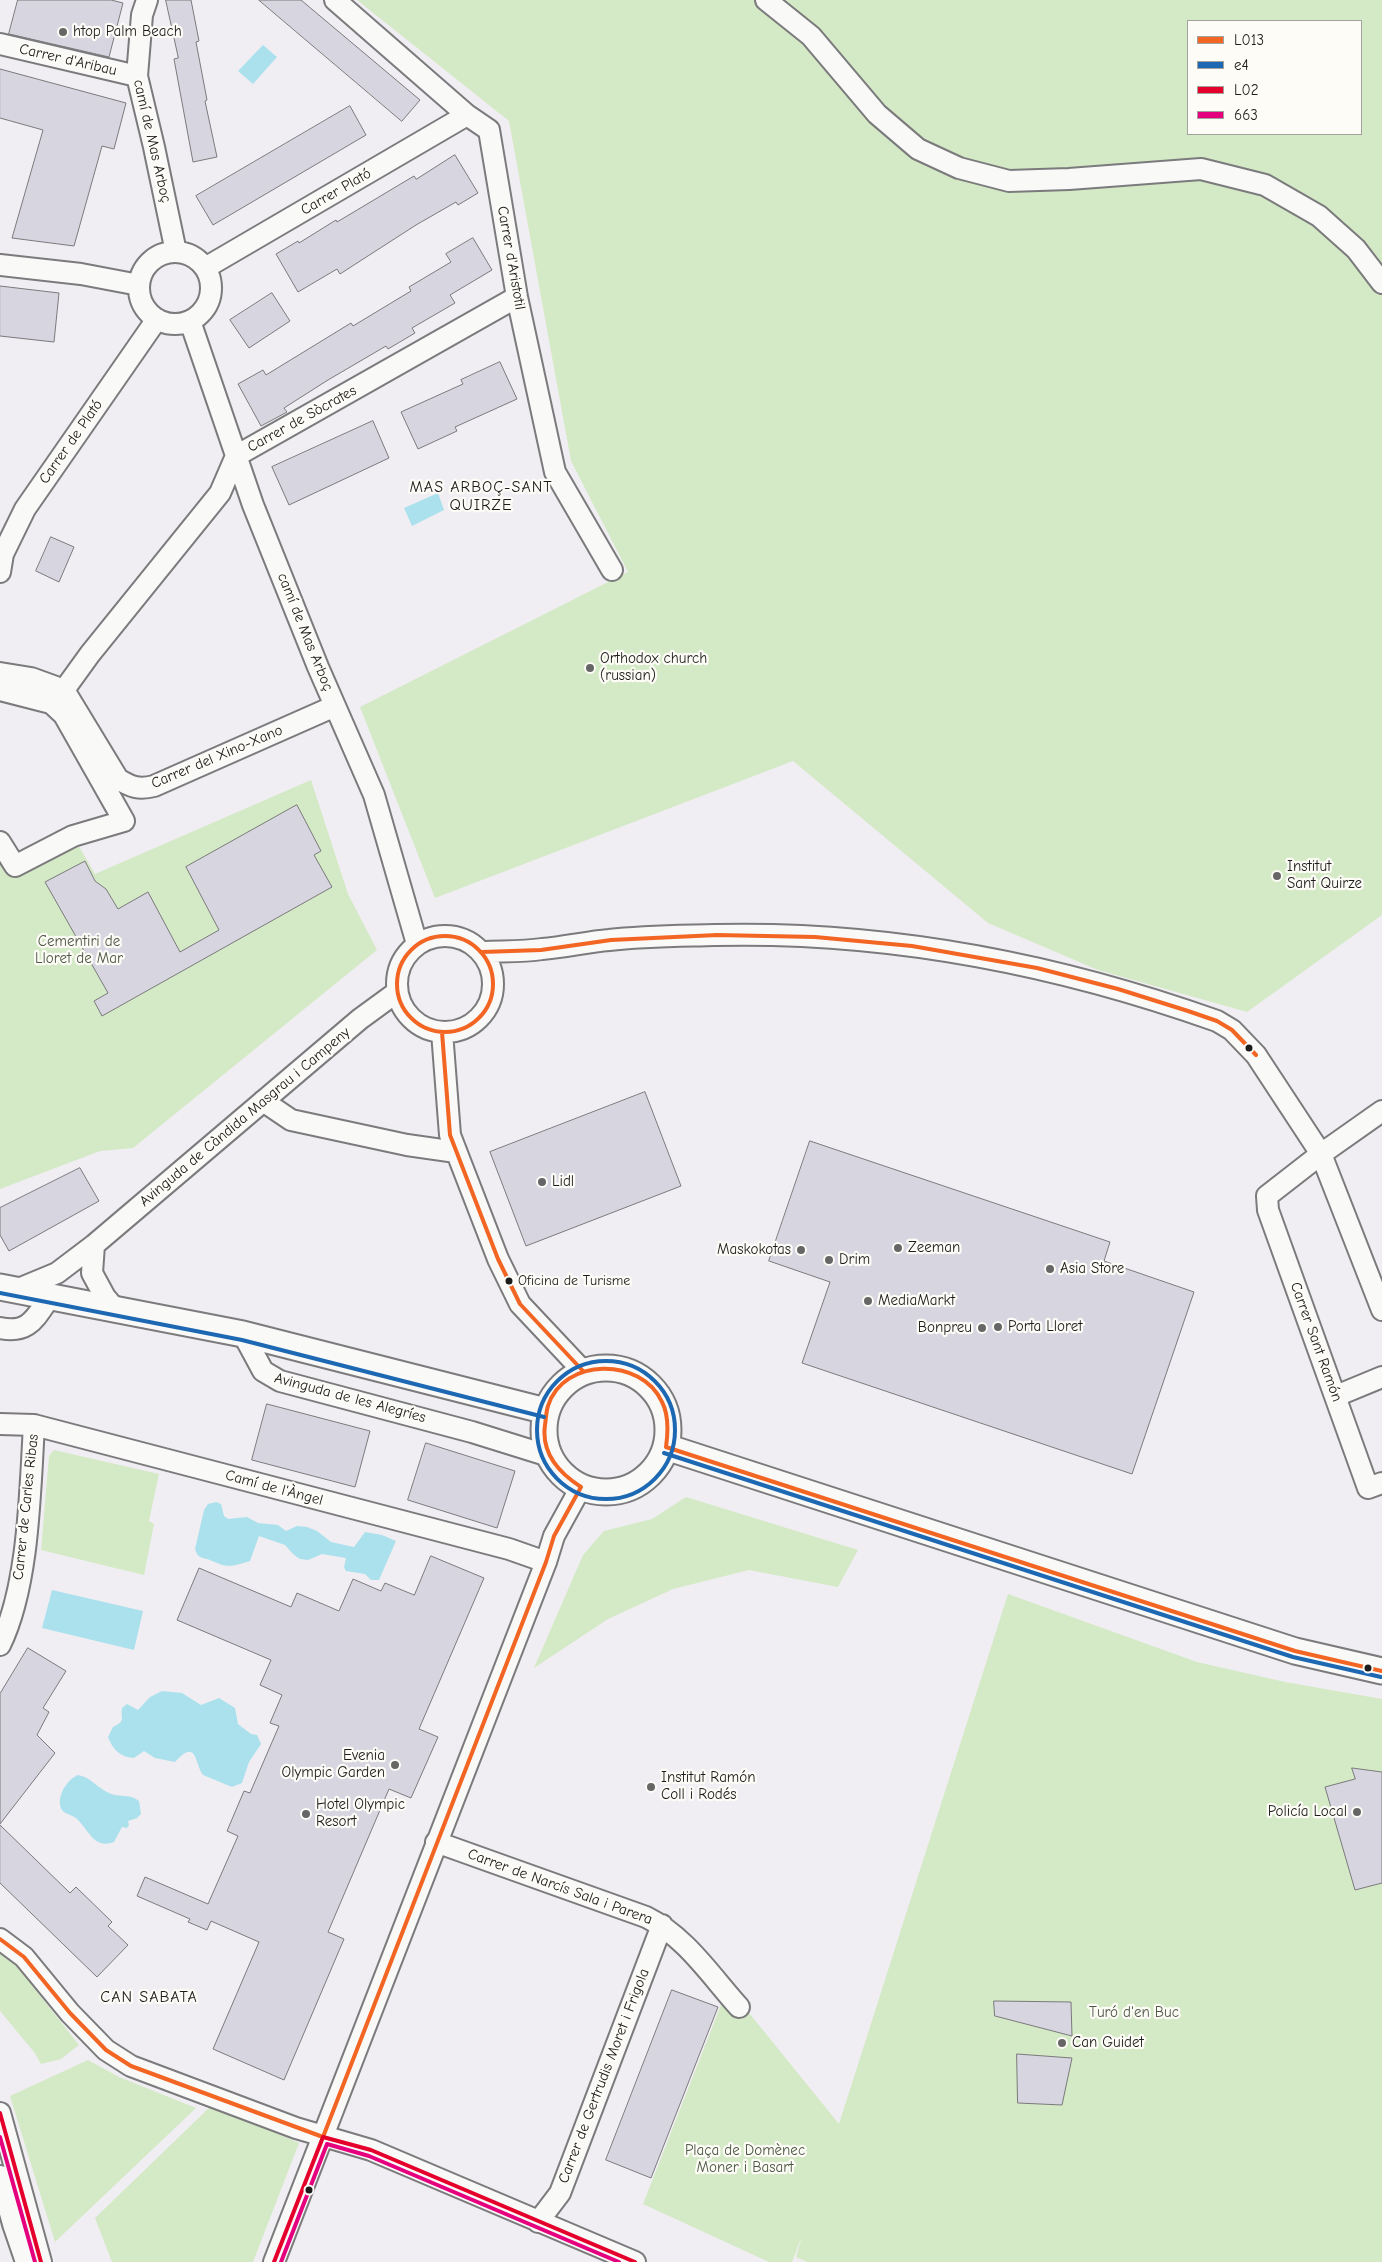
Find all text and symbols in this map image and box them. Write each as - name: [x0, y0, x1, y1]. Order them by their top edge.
- legend: [1187, 20, 1362, 135]
- place label: htop Palm Beach: [73, 23, 182, 41]
- marker: htop Palm Beach: [57, 26, 69, 38]
- text: L013: [1234, 31, 1264, 49]
- street label: Carrer d'Aribau: [18, 40, 118, 80]
- text: e4: [1234, 56, 1249, 74]
- street label: camí de Mas Arboç: [129, 78, 175, 204]
- text: L02: [1234, 81, 1258, 99]
- text: 663: [1234, 106, 1258, 124]
- street label: Carrer Plató: [298, 165, 374, 219]
- street label: Carrer d'Aristotil: [493, 205, 529, 311]
- street label: Carrer de Sòcrates: [244, 382, 360, 456]
- street label: Carrer de Plató: [35, 396, 107, 488]
- district label: MAS ARBOÇ-SANT QUIRZE: [408, 477, 554, 515]
- street label: camí de Mas Arboç: [273, 570, 337, 694]
- place label: Orthodox church (russian): [600, 650, 707, 685]
- marker: Orthodox church (russian): [584, 662, 596, 674]
- street label: Carrer del Xino-Xano: [149, 721, 285, 793]
- place label: Institut Sant Quirze: [1287, 858, 1362, 893]
- marker: Institut Sant Quirze: [1271, 870, 1283, 882]
- park label: Cementiri de Lloret de Mar: [35, 933, 123, 968]
- street label: Avinguda de Càndida Masgrau i Campeny: [136, 1023, 354, 1211]
- unlabelled marker: [1244, 1043, 1254, 1053]
- place label: Lidl: [552, 1173, 574, 1191]
- marker: Lidl: [536, 1176, 548, 1188]
- place label: Zeeman: [908, 1239, 960, 1257]
- place label: Maskokotas: [717, 1241, 791, 1259]
- marker: Zeeman: [892, 1242, 904, 1254]
- marker: Maskokotas: [795, 1244, 807, 1256]
- place label: Drim: [839, 1251, 870, 1269]
- marker: Drim: [823, 1254, 835, 1266]
- place label: Asia Store: [1060, 1260, 1124, 1278]
- marker: Asia Store: [1044, 1263, 1056, 1275]
- place label: Oficina de Turisme: [518, 1273, 630, 1289]
- marker: Oficina de Turisme: [504, 1276, 514, 1286]
- street label: Carrer Sant Ramón: [1286, 1280, 1346, 1404]
- place label: MediaMarkt: [878, 1292, 955, 1310]
- marker: MediaMarkt: [862, 1295, 874, 1307]
- place label: Porta Lloret: [1008, 1318, 1082, 1336]
- place label: Bonpreu: [918, 1319, 972, 1337]
- marker: Porta Lloret: [992, 1321, 1004, 1333]
- marker: Bonpreu: [976, 1322, 988, 1334]
- street label: Avinguda de les Alegríes: [272, 1369, 428, 1427]
- street label: Carrer de Carles Ribas: [9, 1433, 43, 1581]
- street label: Camí de l'Àngel: [223, 1466, 325, 1510]
- unlabelled marker: [1363, 1663, 1373, 1673]
- place label: Evenia Olympic Garden: [282, 1747, 385, 1782]
- marker: Evenia Olympic Garden: [389, 1759, 401, 1771]
- place label: Institut Ramón Coll i Rodés: [661, 1769, 755, 1804]
- marker: Institut Ramón Coll i Rodés: [645, 1781, 657, 1793]
- place label: Hotel Olympic Resort: [316, 1796, 405, 1831]
- place label: Policía Local: [1268, 1803, 1347, 1821]
- marker: Policía Local: [1351, 1806, 1363, 1818]
- marker: Hotel Olympic Resort: [300, 1808, 312, 1820]
- street label: Carrer de Narcís Sala i Parera: [465, 1845, 655, 1929]
- street label: Carrer de Gertrudis Moret i Frigola: [555, 1966, 653, 2186]
- district label: CAN SABATA: [99, 1987, 199, 2007]
- park label: Turó d'en Buc: [1089, 2004, 1179, 2022]
- place label: Can Guidet: [1072, 2034, 1144, 2052]
- marker: Can Guidet: [1056, 2037, 1068, 2049]
- park label: Plaça de Domènec Moner i Basart: [685, 2142, 805, 2177]
- unlabelled marker: [304, 2185, 314, 2195]

